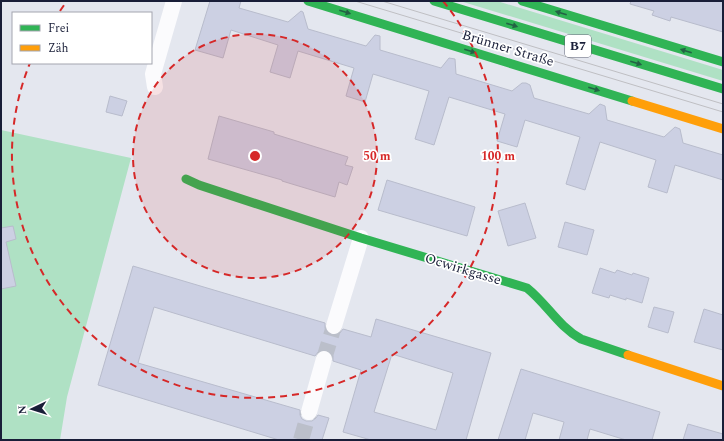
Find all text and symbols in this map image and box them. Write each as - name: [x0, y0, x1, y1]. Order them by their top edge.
- one-way arrow: [340, 10, 352, 16]
- one-way arrow: [555, 10, 567, 16]
- legend: [12, 12, 152, 64]
- text: Frei: [48, 19, 70, 38]
- one-way arrow: [506, 22, 518, 28]
- street label: Brünner Straße: [459, 24, 557, 72]
- road number: B7: [565, 35, 591, 57]
- text: Zäh: [48, 39, 69, 58]
- one-way arrow: [464, 48, 476, 54]
- one-way arrow: [679, 48, 691, 54]
- one-way arrow: [630, 60, 642, 66]
- one-way arrow: [588, 86, 600, 92]
- text: 50 m: [363, 147, 391, 166]
- text: 100 m: [481, 147, 515, 166]
- centre of rings: [248, 149, 262, 163]
- street label: Ocwirkgasse: [422, 247, 504, 291]
- north arrow: [12, 389, 52, 429]
- text: N: [14, 405, 31, 415]

